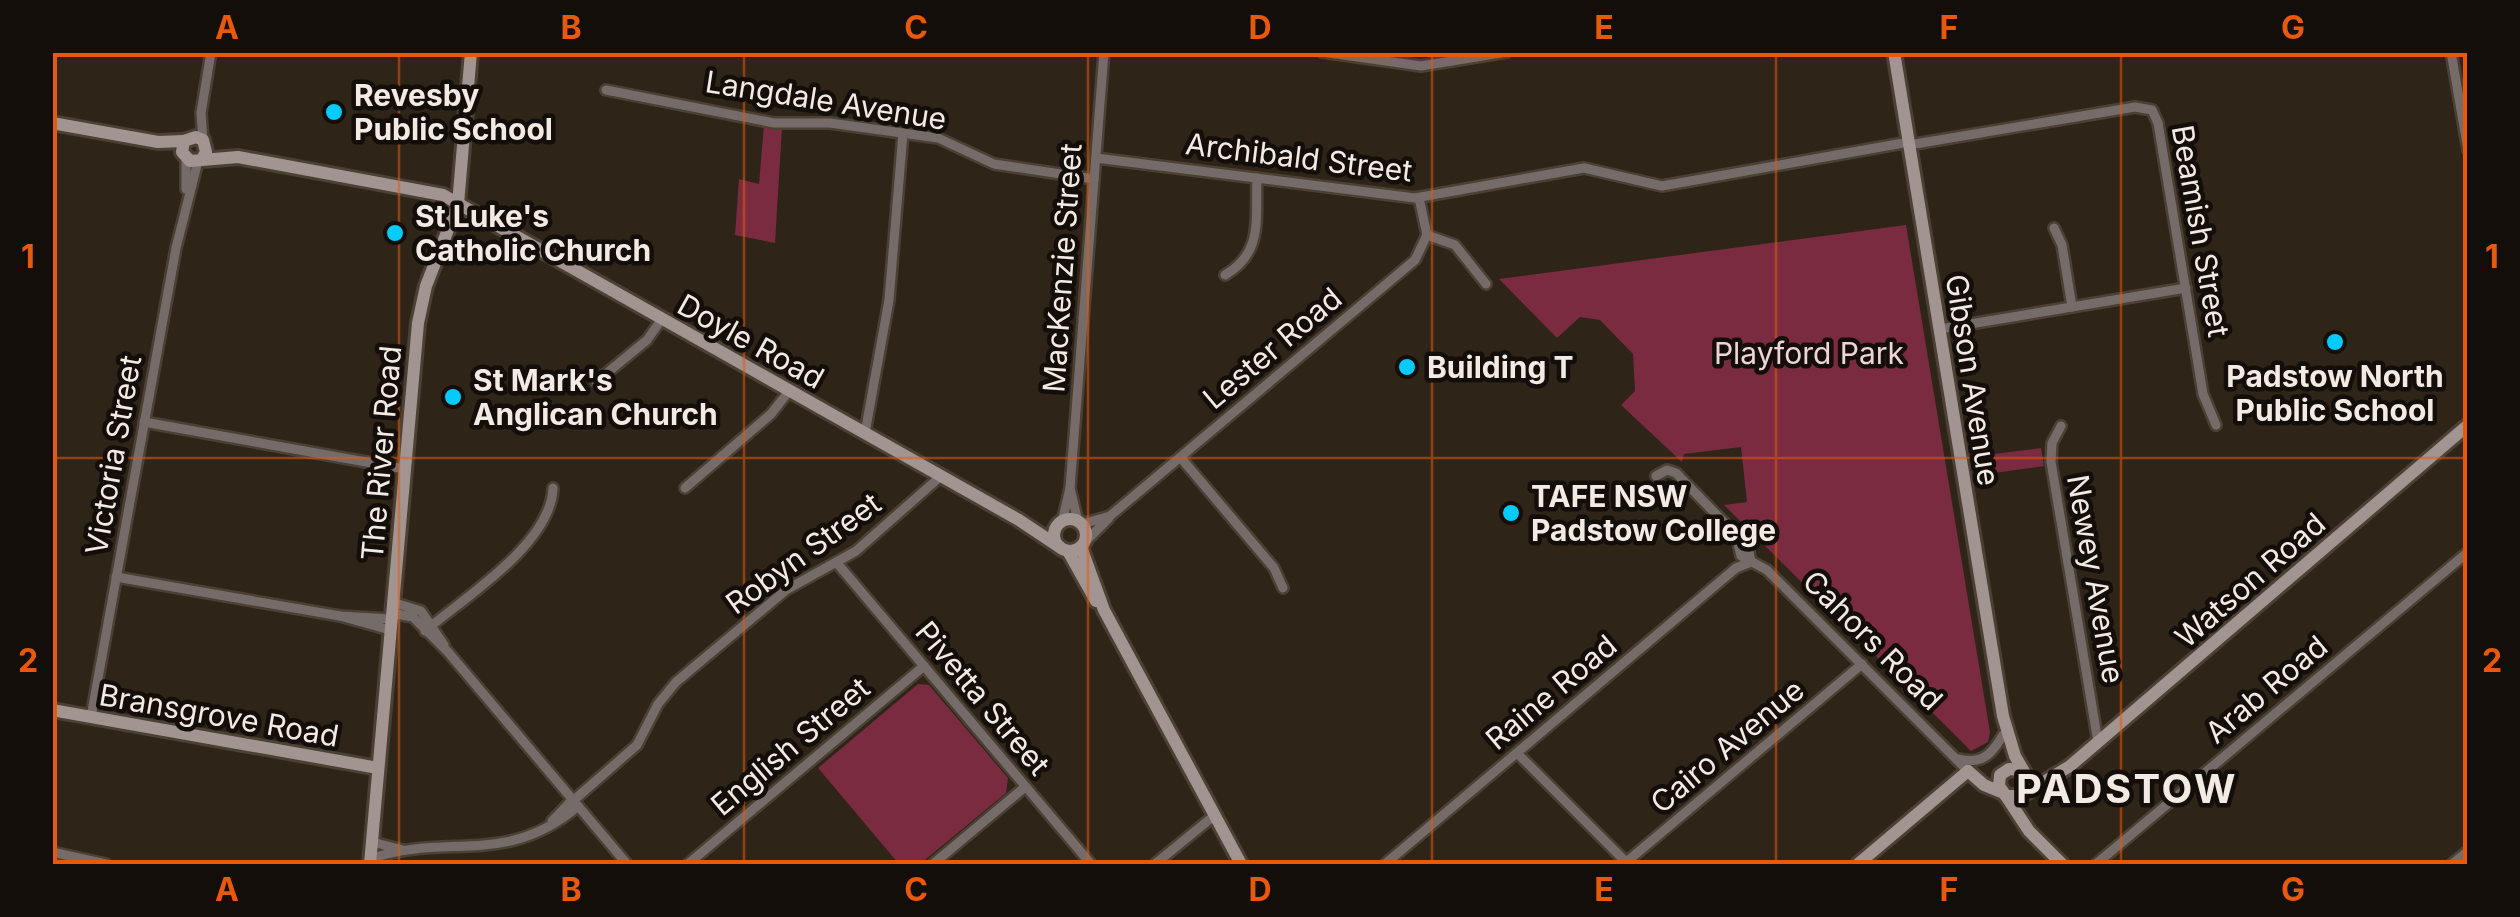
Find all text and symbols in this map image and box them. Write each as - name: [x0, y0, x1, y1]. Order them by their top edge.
- text: A: [215, 8, 239, 47]
- text: B: [560, 8, 582, 47]
- text: C: [904, 8, 928, 47]
- text: D: [1248, 8, 1272, 47]
- text: E: [1594, 8, 1614, 47]
- text: F: [1940, 8, 1958, 47]
- text: G: [2281, 8, 2305, 47]
- street label: Langdale Avenue: [703, 63, 949, 137]
- place label: Revesby Public School: [354, 77, 553, 147]
- marker: Revesby Public School: [323, 101, 345, 123]
- street label: Beamish Street: [2165, 122, 2237, 340]
- street label: Archibald Street: [1184, 125, 1414, 189]
- street label: MacKenzie Street: [1035, 142, 1089, 394]
- place label: St Luke's Catholic Church: [415, 198, 651, 268]
- marker: St Luke's Catholic Church: [384, 222, 406, 244]
- text: 1: [21, 237, 35, 276]
- text: 1: [2485, 237, 2499, 276]
- street label: Gibson Avenue: [1939, 272, 2007, 488]
- street label: Lester Road: [1196, 280, 1348, 416]
- street label: Doyle Road: [672, 286, 830, 396]
- marker: Padstow North Public School: [2324, 331, 2346, 353]
- park label: Playford Park: [1714, 335, 1905, 371]
- street label: The River Road: [354, 344, 408, 562]
- place label: Building T: [1427, 349, 1574, 385]
- street label: Victoria Street: [78, 352, 148, 557]
- marker: Building T: [1396, 356, 1418, 378]
- place label: Padstow North Public School: [2226, 358, 2444, 428]
- place label: St Mark's Anglican Church: [473, 362, 718, 432]
- marker: St Mark's Anglican Church: [442, 386, 464, 408]
- street label: Newey Avenue: [2060, 472, 2132, 686]
- place label: TAFE NSW Padstow College: [1531, 478, 1776, 548]
- street label: Robyn Street: [719, 485, 887, 621]
- marker: TAFE NSW Padstow College: [1500, 502, 1522, 524]
- street label: Watson Road: [2168, 505, 2332, 655]
- street label: Cahors Road: [1796, 563, 1950, 717]
- street label: Pivetta Street: [908, 614, 1058, 782]
- street label: Raine Road: [1478, 627, 1624, 757]
- street label: Arab Road: [2198, 628, 2334, 750]
- text: 2: [18, 641, 38, 680]
- text: 2: [2482, 641, 2502, 680]
- street label: English Street: [704, 669, 877, 823]
- street label: Cairo Avenue: [1643, 672, 1811, 820]
- street label: Bransgrove Road: [96, 676, 342, 754]
- district label: PADSTOW: [2016, 764, 2238, 813]
- text: A: [215, 870, 239, 909]
- text: B: [560, 870, 582, 909]
- text: C: [904, 870, 928, 909]
- text: D: [1248, 870, 1272, 909]
- text: E: [1594, 870, 1614, 909]
- text: F: [1940, 870, 1958, 909]
- text: G: [2281, 870, 2305, 909]

